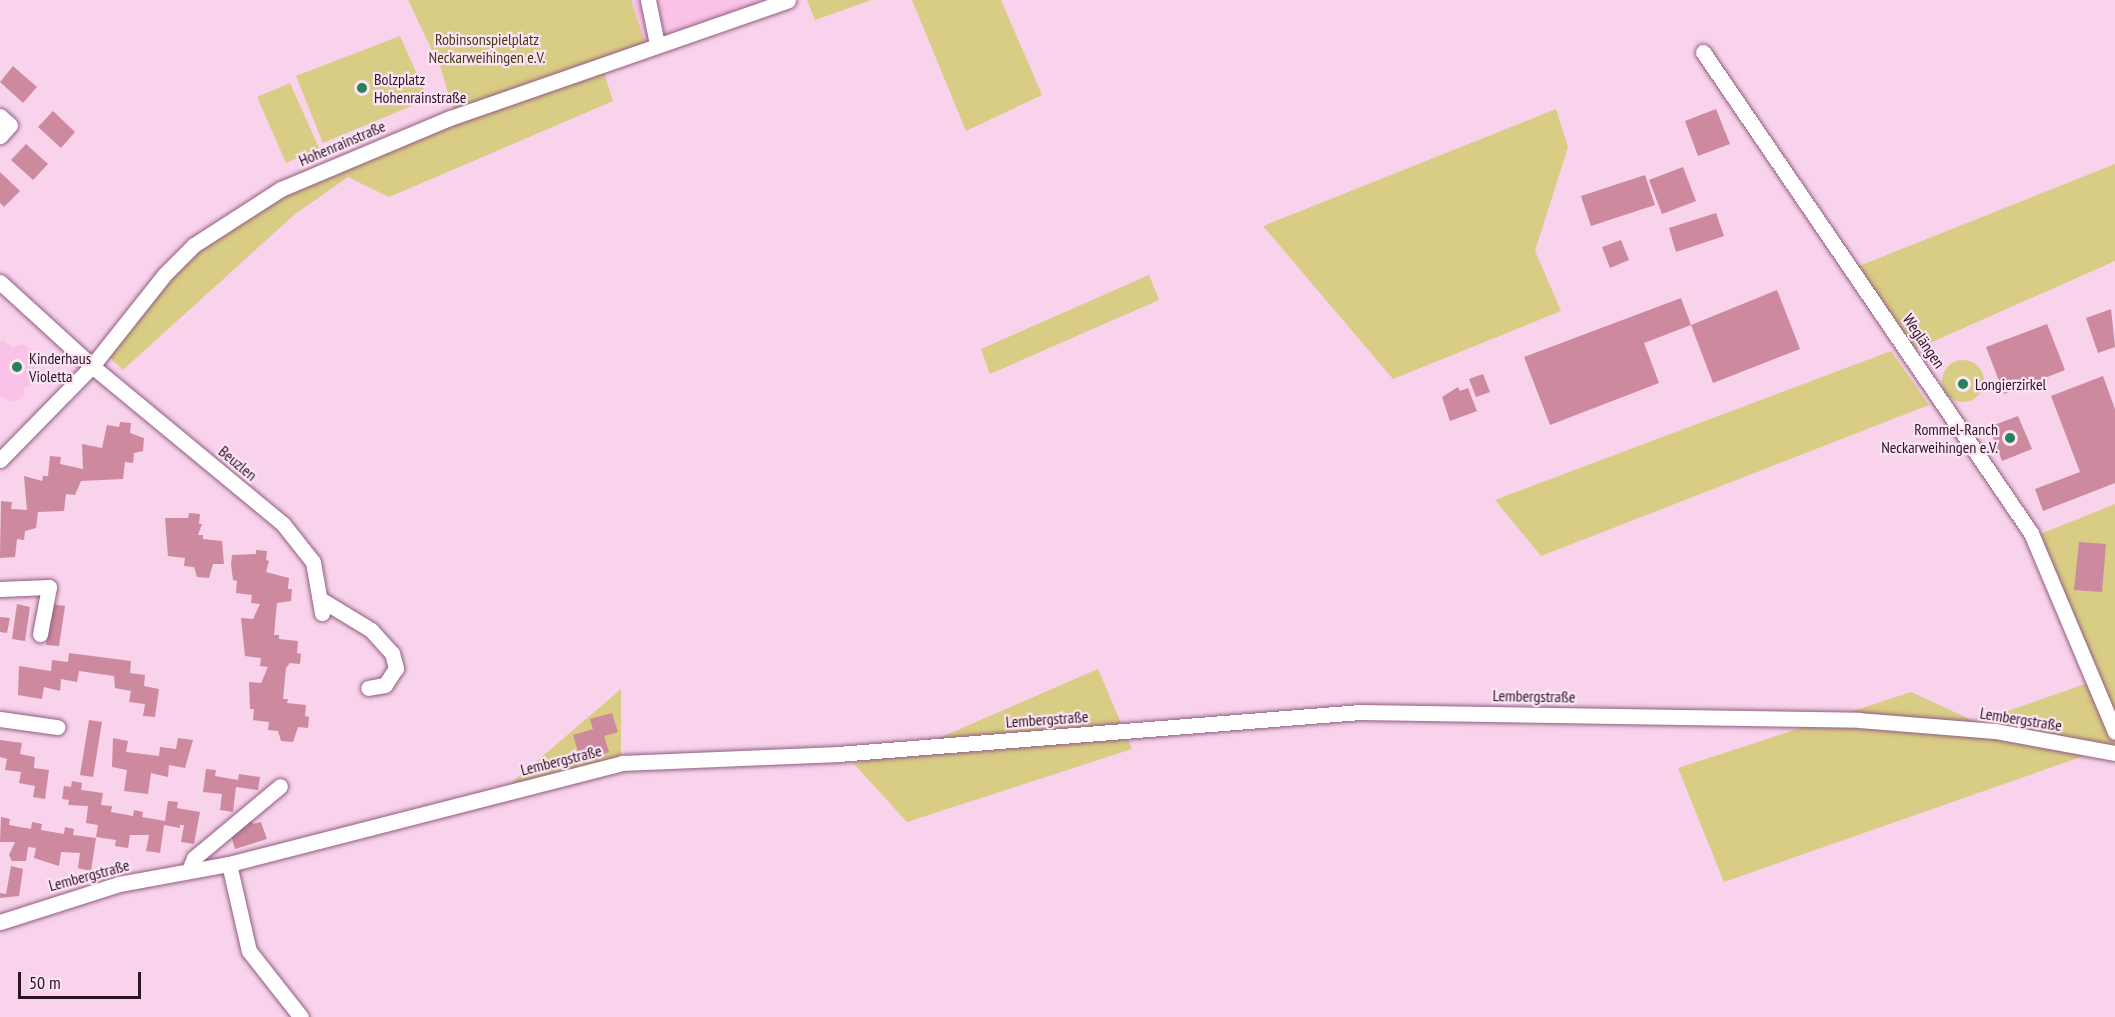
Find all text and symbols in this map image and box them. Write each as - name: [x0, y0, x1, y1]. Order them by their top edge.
- park label: Robinsonspielplatz Neckarweihingen e.V.: [429, 29, 545, 67]
- place label: Bolzplatz Hohenrainstraße: [374, 69, 466, 107]
- marker: Bolzplatz Hohenrainstraße: [355, 81, 369, 95]
- street label: Hohenrainstraße: [296, 116, 388, 170]
- street label: Weglängen: [1899, 310, 1949, 372]
- place label: Kinderhaus Violetta: [29, 348, 91, 386]
- marker: Kinderhaus Violetta: [10, 360, 24, 374]
- place label: Longierzirkel: [1975, 374, 2046, 394]
- marker: Longierzirkel: [1956, 377, 1970, 391]
- place label: Rommel-Ranch Neckarweihingen e.V.: [1881, 419, 1998, 457]
- marker: Rommel-Ranch Neckarweihingen e.V.: [2003, 431, 2017, 445]
- street label: Beuzlen: [215, 441, 261, 485]
- street label: Lembergstraße: [1492, 686, 1576, 706]
- street label: Lembergstraße: [1979, 703, 2063, 735]
- street label: Lembergstraße: [1005, 707, 1089, 731]
- street label: Lembergstraße: [518, 741, 604, 779]
- street label: Lembergstraße: [47, 855, 131, 895]
- scale bar: [21, 960, 144, 998]
- text: 50 m: [29, 971, 61, 994]

